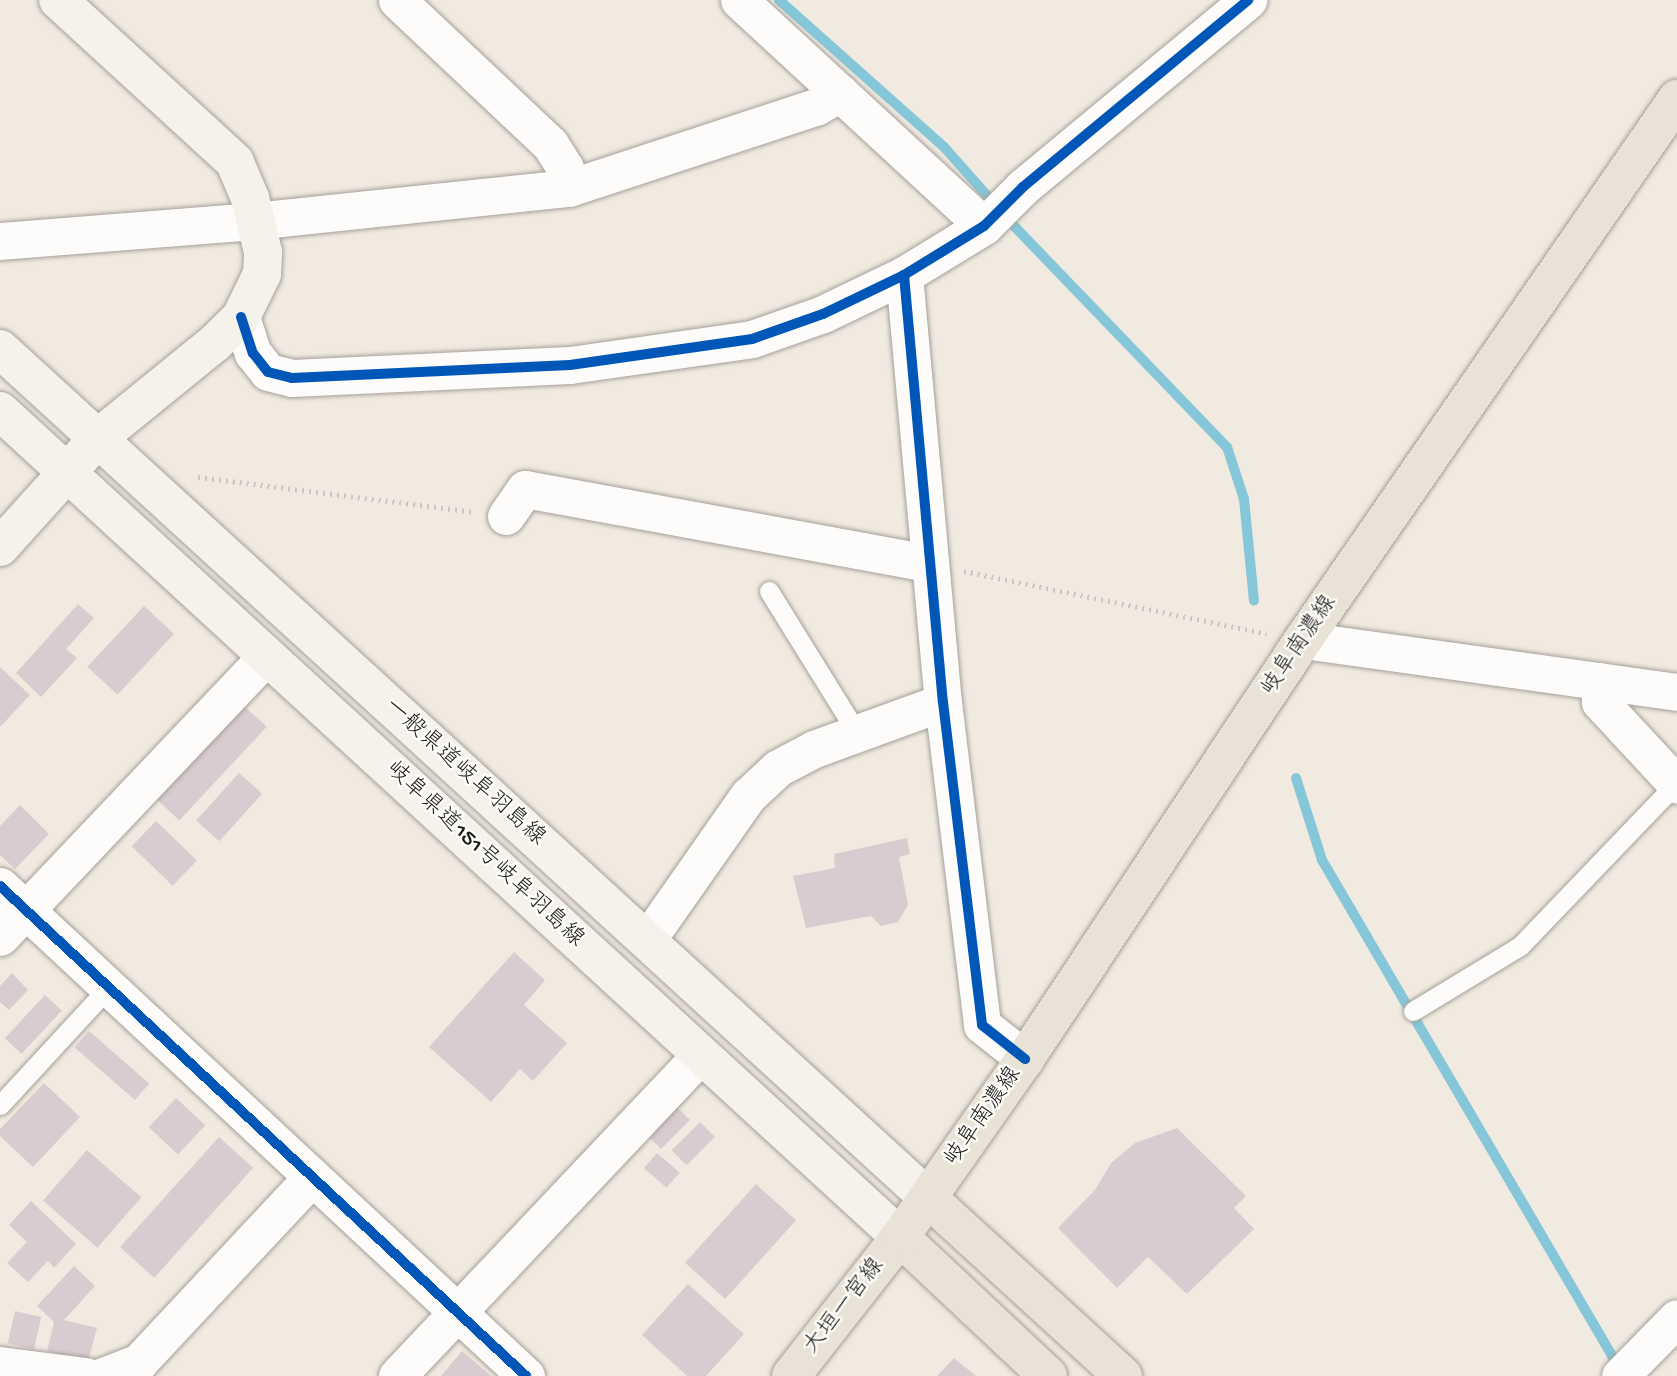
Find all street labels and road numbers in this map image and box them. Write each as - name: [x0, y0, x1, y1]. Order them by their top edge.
- street label: 岐阜南濃線: [1256, 591, 1344, 701]
- street label: 一般県道岐阜羽島線: [378, 693, 550, 853]
- street label: 岐阜県道151号岐阜羽島線: [379, 756, 589, 954]
- street label: 岐阜南濃線: [940, 1062, 1028, 1172]
- street label: 大垣一宮線: [799, 1253, 891, 1361]

